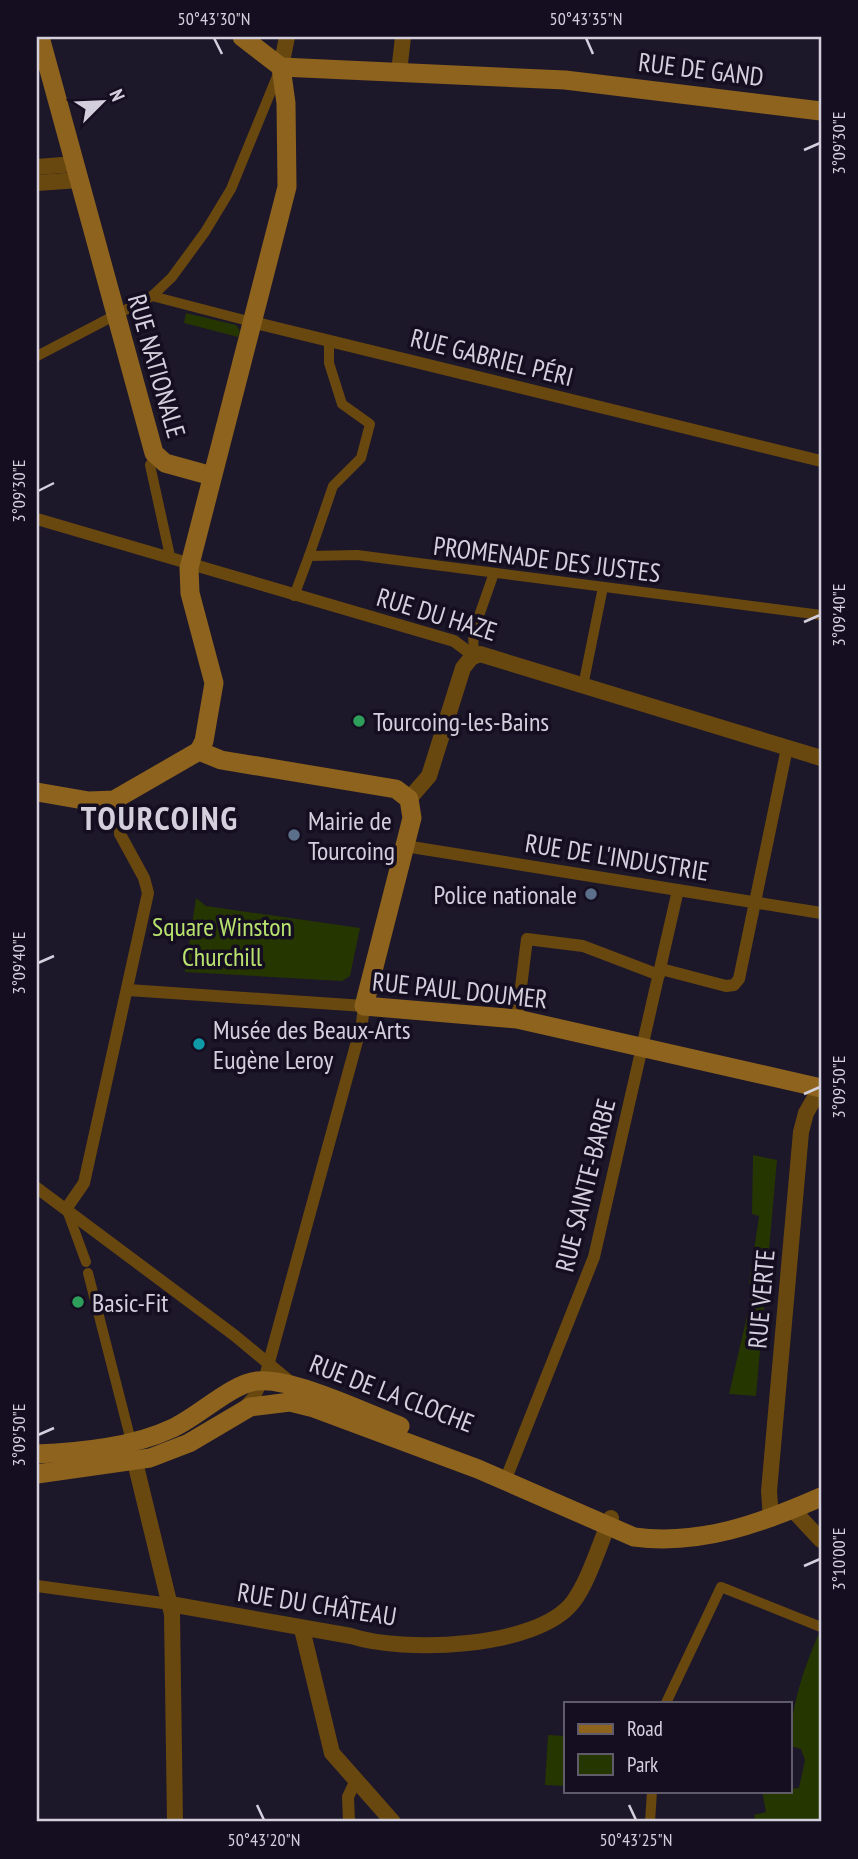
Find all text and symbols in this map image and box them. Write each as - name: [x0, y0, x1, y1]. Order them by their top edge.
- text: 50°43'30"N: [178, 7, 250, 30]
- text: 50°43'35"N: [550, 7, 622, 30]
- street label: RUE DE GAND: [637, 45, 765, 93]
- north arrow: [66, 66, 136, 136]
- text: N: [104, 86, 131, 105]
- text: 3°09'30"E: [827, 112, 850, 174]
- street label: RUE NATIONALE: [121, 290, 193, 442]
- street label: RUE GABRIEL PÉRI: [407, 321, 577, 393]
- text: 3°09'30"E: [7, 460, 30, 522]
- street label: PROMENADE DES JUSTES: [432, 529, 662, 589]
- street label: RUE DU HAZE: [373, 580, 501, 648]
- text: 3°09'40"E: [827, 584, 850, 646]
- place label: Tourcoing-les-Bains: [373, 705, 549, 738]
- marker: Tourcoing-les-Bains: [351, 713, 367, 729]
- district label: TOURCOING: [81, 796, 239, 839]
- place label: Mairie de Tourcoing: [308, 804, 395, 867]
- street label: RUE DE L'INDUSTRIE: [523, 826, 711, 888]
- marker: Mairie de Tourcoing: [286, 827, 302, 843]
- place label: Police nationale: [434, 878, 577, 911]
- marker: Police nationale: [583, 886, 599, 902]
- park label: Square Winston Churchill: [152, 910, 292, 973]
- text: 3°09'40"E: [7, 932, 30, 994]
- street label: RUE PAUL DOUMER: [371, 964, 549, 1016]
- place label: Musée des Beaux-Arts Eugène Leroy: [213, 1013, 411, 1076]
- marker: Musée des Beaux-Arts Eugène Leroy: [191, 1036, 207, 1052]
- text: 3°09'50"E: [827, 1056, 850, 1118]
- street label: RUE SAINTE-BARBE: [548, 1095, 622, 1275]
- street label: RUE VERTE: [740, 1248, 782, 1350]
- place label: Basic-Fit: [92, 1286, 169, 1319]
- marker: Basic-Fit: [70, 1294, 86, 1310]
- street label: RUE DE LA CLOCHE: [305, 1347, 479, 1439]
- text: 3°09'50"E: [7, 1404, 30, 1466]
- text: 3°10'00"E: [827, 1528, 850, 1590]
- street label: RUE DU CHÂTEAU: [235, 1575, 399, 1633]
- legend: [564, 1702, 792, 1792]
- text: Road: [627, 1715, 663, 1742]
- text: Park: [627, 1751, 658, 1778]
- text: 50°43'20"N: [228, 1828, 300, 1851]
- text: 50°43'25"N: [600, 1828, 672, 1851]

